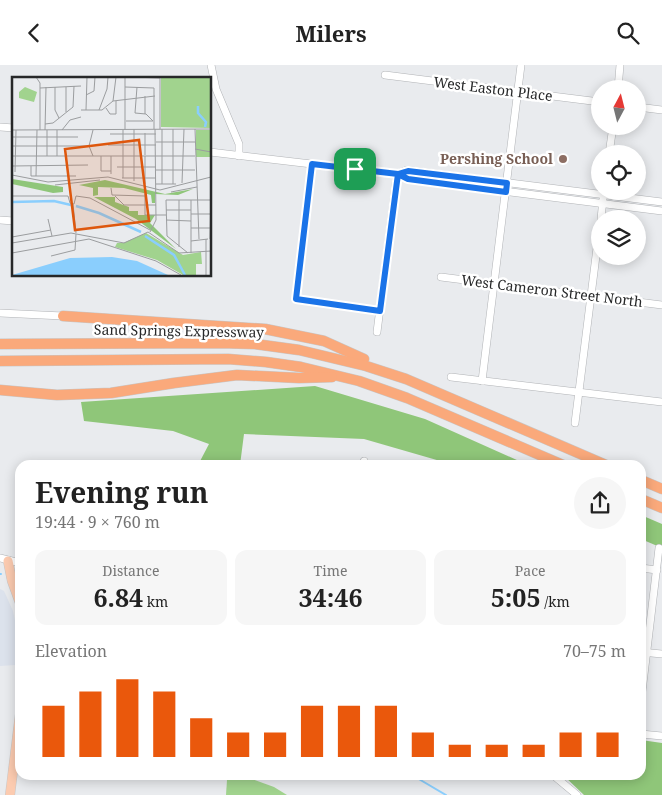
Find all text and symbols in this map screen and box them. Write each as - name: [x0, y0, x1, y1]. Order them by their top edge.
- text: Milers: [295, 18, 367, 48]
- icon: back: [20, 19, 48, 47]
- icon: search: [614, 19, 642, 47]
- street label: West Easton Place: [432, 72, 554, 105]
- inset map: [12, 77, 211, 276]
- north arrow: [591, 80, 646, 135]
- map controls: [591, 80, 646, 265]
- button: locate: [591, 145, 646, 200]
- pin: [334, 148, 376, 190]
- place label: Pershing School: [440, 149, 553, 168]
- marker: Pershing School: [557, 153, 569, 165]
- icon: arrive: [341, 155, 369, 183]
- button: layers: [591, 210, 646, 265]
- street label: West Cameron Street North: [460, 270, 644, 311]
- street label: Sand Springs Expressway: [94, 320, 264, 341]
- text: Evening run: [35, 473, 208, 511]
- button: share: [574, 477, 626, 529]
- text: 19:44 · 9 × 760 m: [35, 511, 160, 533]
- text: Distance: [102, 561, 159, 580]
- text: Time: [314, 561, 347, 580]
- text: Pace: [515, 561, 546, 580]
- text: 6.84: [93, 580, 143, 614]
- text: 34:46: [298, 580, 363, 614]
- text: 5:05: [491, 580, 541, 614]
- text: km: [143, 592, 168, 611]
- text: /km: [541, 592, 570, 611]
- text: Elevation: [35, 640, 107, 662]
- text: 70–75 m: [563, 640, 626, 662]

